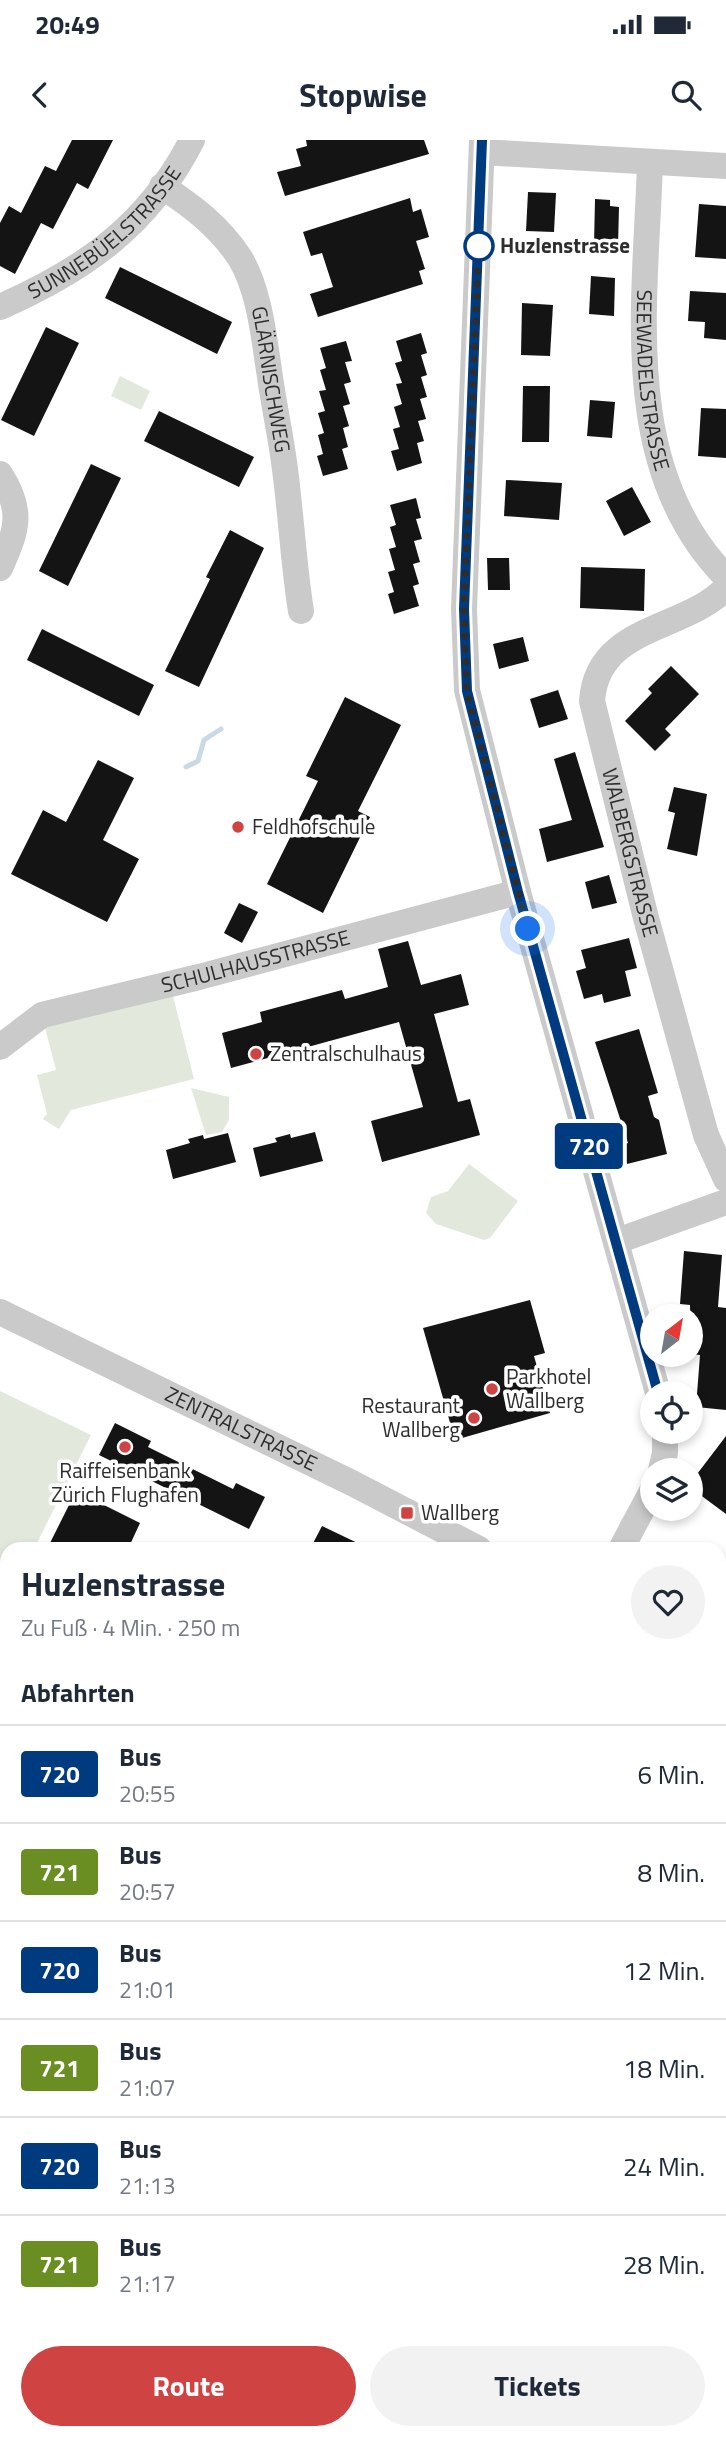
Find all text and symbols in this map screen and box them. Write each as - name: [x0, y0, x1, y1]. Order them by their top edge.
- text: 20:49: [35, 5, 100, 44]
- text: Stopwise: [299, 71, 427, 119]
- icon: back: [21, 76, 59, 114]
- icon: search: [667, 76, 705, 114]
- street label: SUNNEBÜELSTRASSE: [22, 159, 188, 307]
- place label: Huzlenstrasse: [500, 229, 630, 261]
- marker: Huzlenstrasse: [464, 231, 494, 261]
- street label: SEEWADELSTRASSE: [629, 289, 679, 475]
- street label: GLÄRNISCHWEG: [244, 303, 299, 455]
- street label: WALBERGSTRASSE: [594, 765, 668, 941]
- place label: Feldhofschule: [252, 810, 375, 842]
- marker: Feldhofschule: [230, 819, 246, 835]
- your location: [510, 911, 545, 946]
- street label: SCHULHAUSSTRASSE: [158, 920, 353, 1001]
- place label: Zentralschulhaus: [270, 1037, 422, 1069]
- marker: Zentralschulhaus: [248, 1046, 264, 1062]
- line badge: 720: [549, 1123, 629, 1169]
- text: 720: [569, 1128, 609, 1164]
- north arrow: [640, 1304, 704, 1367]
- map controls: [640, 1304, 703, 1521]
- place label: Parkhotel Wallberg: [506, 1360, 591, 1416]
- street label: ZENTRALSTRASSE: [160, 1378, 323, 1479]
- marker: Parkhotel Wallberg: [484, 1381, 500, 1397]
- button: locate: [640, 1381, 703, 1444]
- place label: Restaurant Wallberg: [361, 1389, 461, 1445]
- marker: Restaurant Wallberg: [466, 1410, 482, 1426]
- marker: Raiffeisenbank Zürich Flughafen: [117, 1439, 133, 1455]
- place label: Raiffeisenbank Zürich Flughafen: [51, 1454, 199, 1510]
- button: layers: [640, 1458, 703, 1521]
- place label: Wallberg: [421, 1496, 499, 1528]
- marker: Wallberg: [399, 1505, 415, 1521]
- text: Huzlenstrasse: [21, 1559, 225, 1609]
- button: heart: [631, 1565, 705, 1639]
- text: Zu Fuß · 4 Min. · 250 m: [21, 1610, 240, 1645]
- text: Abfahrten: [21, 1673, 135, 1712]
- text: Bus: [119, 1737, 161, 1776]
- text: 6 Min.: [638, 1755, 705, 1794]
- text: 720: [39, 1756, 80, 1792]
- text: 20:55: [119, 1776, 176, 1811]
- text: Bus: [119, 1835, 161, 1874]
- text: 8 Min.: [638, 1853, 705, 1892]
- text: 721: [39, 1854, 80, 1890]
- text: 20:57: [119, 1874, 176, 1909]
- text: Bus: [119, 1933, 161, 1972]
- text: 12 Min.: [623, 1951, 705, 1990]
- text: 720: [39, 1952, 80, 1988]
- text: 21:01: [119, 1972, 176, 2007]
- text: Bus: [119, 2031, 161, 2070]
- text: 18 Min.: [623, 2049, 705, 2088]
- text: 721: [39, 2050, 80, 2086]
- text: 21:07: [119, 2070, 176, 2105]
- text: Bus: [119, 2129, 161, 2168]
- text: 24 Min.: [623, 2147, 705, 2186]
- text: 720: [39, 2148, 80, 2184]
- text: 21:13: [119, 2168, 176, 2203]
- text: Bus: [119, 2227, 161, 2266]
- text: 28 Min.: [623, 2245, 705, 2284]
- text: 721: [39, 2246, 80, 2282]
- text: 21:17: [119, 2266, 176, 2301]
- button: Route: [21, 2346, 356, 2426]
- button: Tickets: [370, 2346, 705, 2426]

